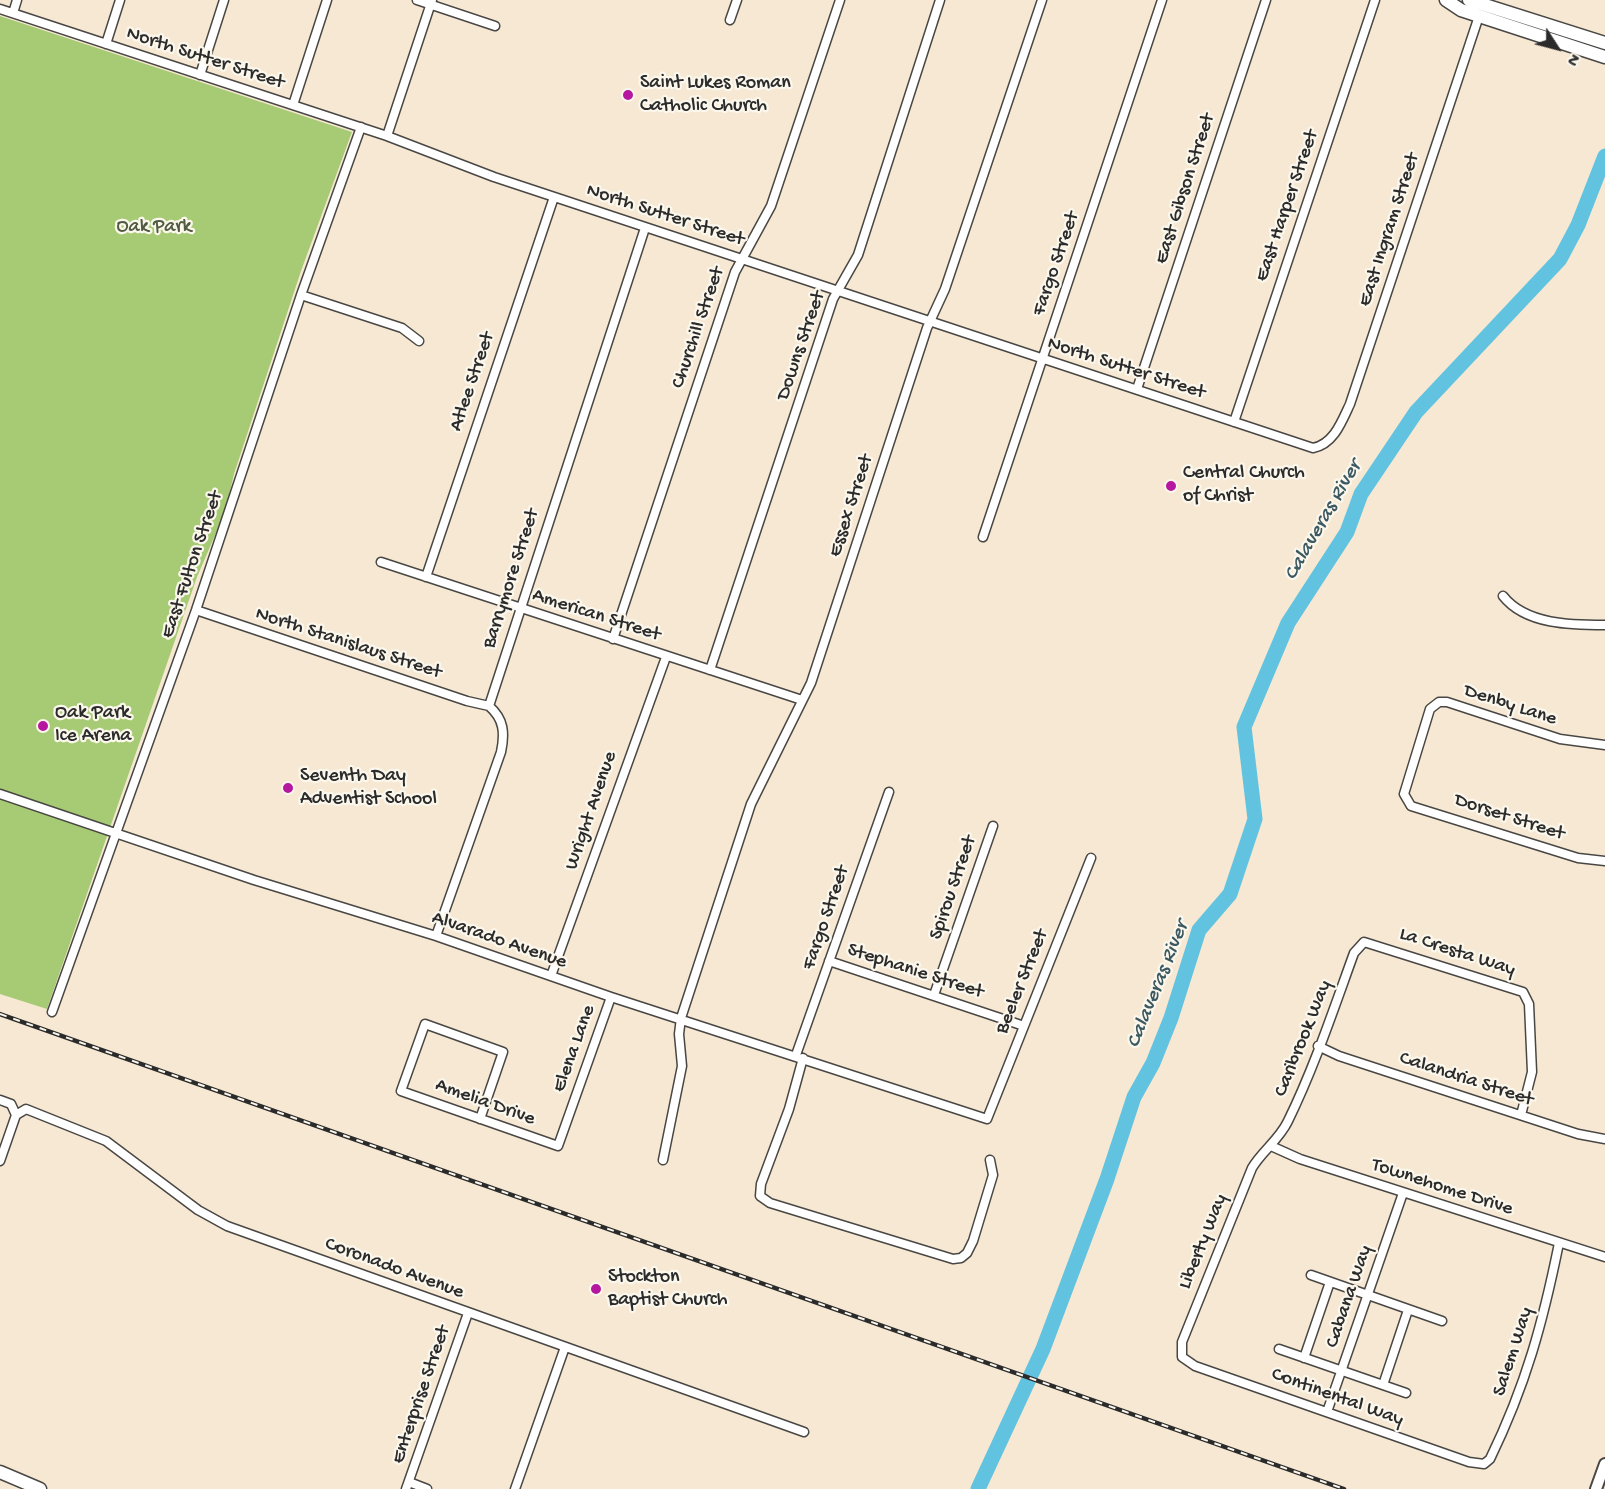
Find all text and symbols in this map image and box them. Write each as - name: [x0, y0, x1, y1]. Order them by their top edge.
- north arrow: [1527, 18, 1587, 78]
- street label: North Sutter Street: [123, 22, 287, 96]
- text: N: [1561, 49, 1583, 69]
- place label: Saint Lukes Roman Catholic Church: [640, 72, 791, 119]
- marker: Saint Lukes Roman Catholic Church: [621, 88, 635, 102]
- street label: East Gibson Street: [1150, 111, 1222, 267]
- street label: East Harper Street: [1251, 127, 1325, 285]
- street label: East Ingram Street: [1354, 150, 1426, 310]
- street label: North Sutter Street: [583, 179, 747, 253]
- street label: Fargo Street: [1028, 209, 1086, 319]
- park label: Oak Park: [117, 216, 191, 240]
- street label: Churchill Street: [667, 264, 731, 392]
- street label: Downs Street: [772, 288, 832, 404]
- street label: Atlee Street: [445, 329, 501, 435]
- street label: North Sutter Street: [1044, 332, 1208, 406]
- street label: Essex Street: [824, 452, 880, 560]
- water label: Calaveras River: [1280, 457, 1368, 585]
- place label: Central Church of Christ: [1183, 462, 1305, 509]
- marker: Central Church of Christ: [1164, 479, 1178, 493]
- street label: East Fulton Street: [157, 488, 229, 642]
- street label: Barrymore Street: [478, 506, 546, 652]
- street label: American Street: [529, 584, 663, 648]
- street label: North Stanislaus Street: [252, 603, 444, 685]
- street label: Denby Lane: [1461, 680, 1559, 732]
- place label: Oak Park Ice Arena: [55, 702, 131, 749]
- marker: Oak Park Ice Arena: [36, 719, 50, 733]
- street label: Wright Avenue: [561, 749, 623, 873]
- place label: Seventh Day Adventist School: [300, 765, 437, 812]
- marker: Seventh Day Adventist School: [281, 781, 295, 795]
- street label: Dorset Street: [1451, 789, 1567, 847]
- street label: Spirou Street: [925, 833, 983, 943]
- street label: Fargo Street: [798, 863, 856, 973]
- street label: Alvarado Avenue: [428, 907, 570, 975]
- water label: Calaveras River: [1122, 918, 1196, 1052]
- street label: La Cresta Way: [1396, 923, 1518, 983]
- street label: Beeler Street: [991, 926, 1055, 1038]
- street label: Stephanie Street: [844, 939, 986, 1005]
- street label: Caribrook Way: [1270, 977, 1338, 1101]
- street label: Elena Lane: [548, 1002, 602, 1096]
- street label: Calandria Street: [1396, 1047, 1536, 1113]
- street label: Amelia Drive: [432, 1074, 538, 1132]
- street label: Townehome Drive: [1368, 1154, 1516, 1222]
- street label: Liberty Way: [1174, 1191, 1234, 1293]
- street label: Coronado Avenue: [321, 1233, 467, 1305]
- street label: Cabana Way: [1321, 1243, 1379, 1351]
- place label: Stockton Baptist Church: [608, 1266, 728, 1313]
- marker: Stockton Baptist Church: [589, 1282, 603, 1296]
- street label: Salem Way: [1488, 1305, 1540, 1399]
- street label: Enterprise Street: [387, 1323, 457, 1467]
- street label: Continental Way: [1268, 1363, 1406, 1433]

